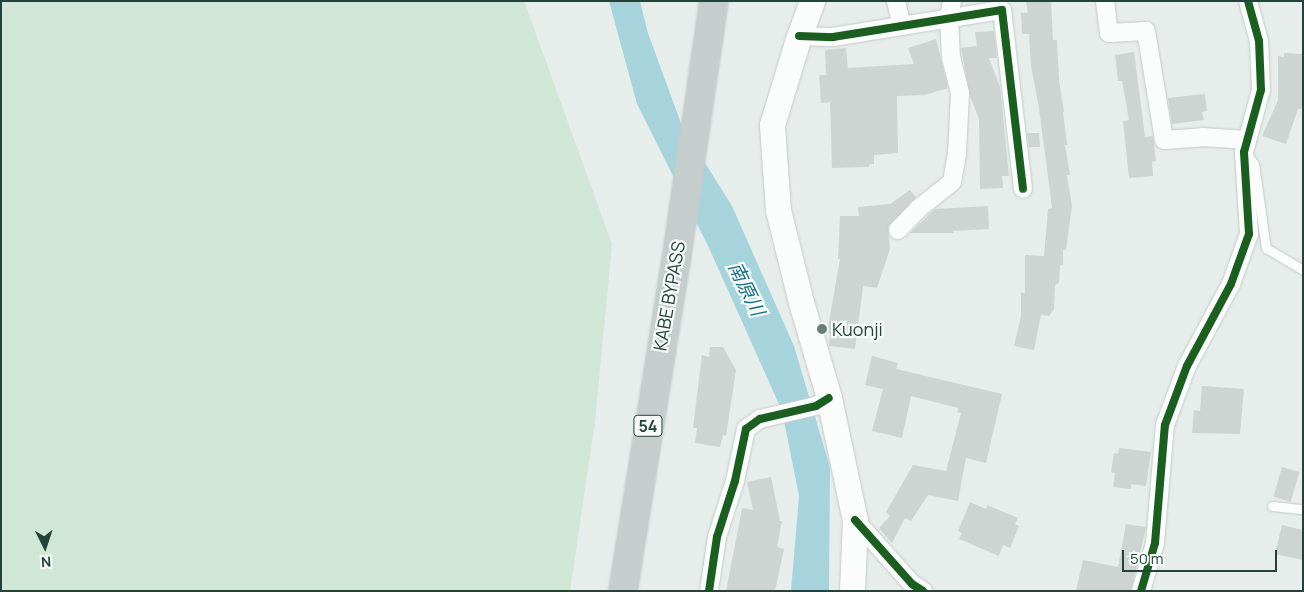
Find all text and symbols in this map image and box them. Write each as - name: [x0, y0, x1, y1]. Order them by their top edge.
- street label: KABE BYPASS: [649, 239, 689, 353]
- water label: 南原川: [723, 258, 769, 320]
- place label: Kuonji: [832, 318, 883, 340]
- marker: Kuonji: [816, 323, 828, 335]
- road number: 54: [633, 412, 663, 440]
- north arrow: [20, 522, 70, 572]
- scale bar: [1124, 540, 1279, 572]
- text: 50 m: [1130, 548, 1164, 569]
- text: N: [40, 553, 52, 572]

